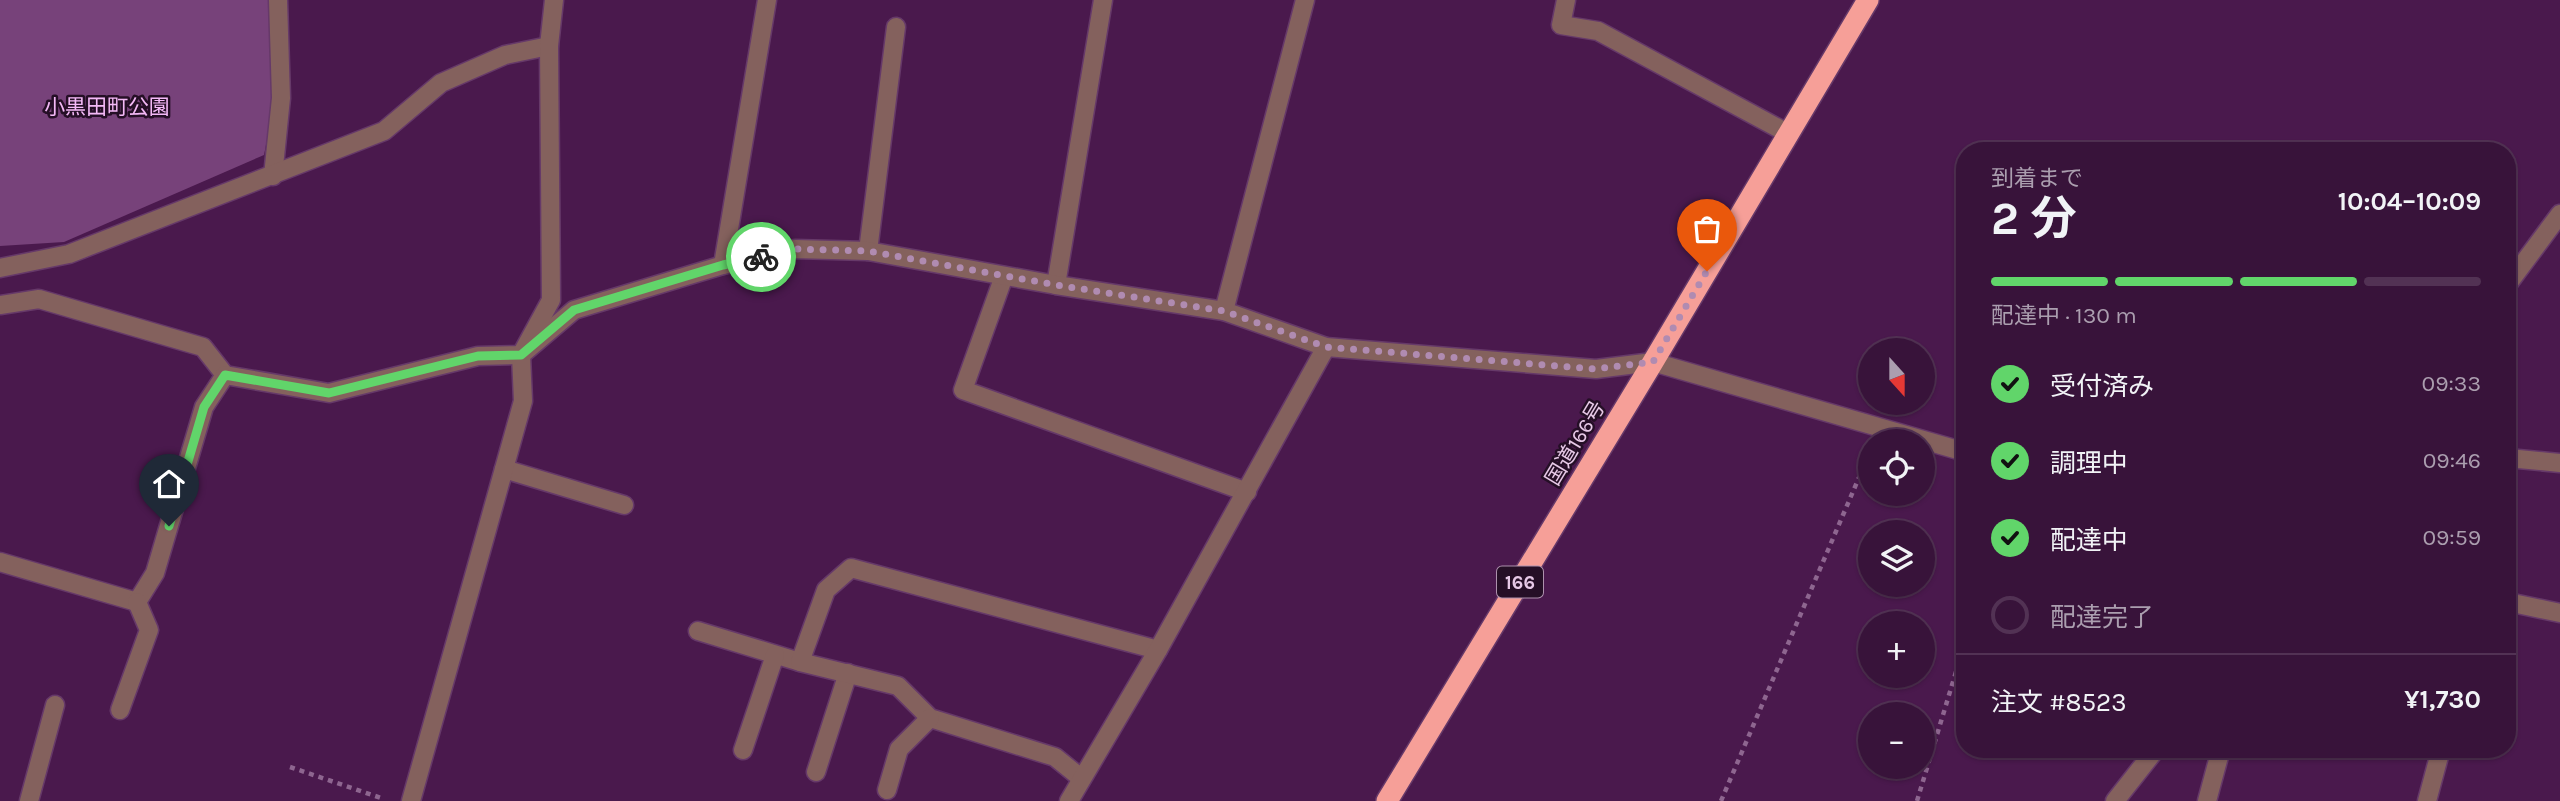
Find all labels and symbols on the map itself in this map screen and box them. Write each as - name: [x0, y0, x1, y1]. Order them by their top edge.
- park label: 小黒田町公園: [44, 95, 170, 119]
- pin: [1677, 199, 1737, 271]
- courier: [726, 222, 796, 292]
- north arrow: [1858, 338, 1936, 415]
- street label: 国道166号: [1541, 397, 1609, 489]
- pin: [139, 454, 199, 526]
- road number: 166: [1497, 566, 1543, 597]

